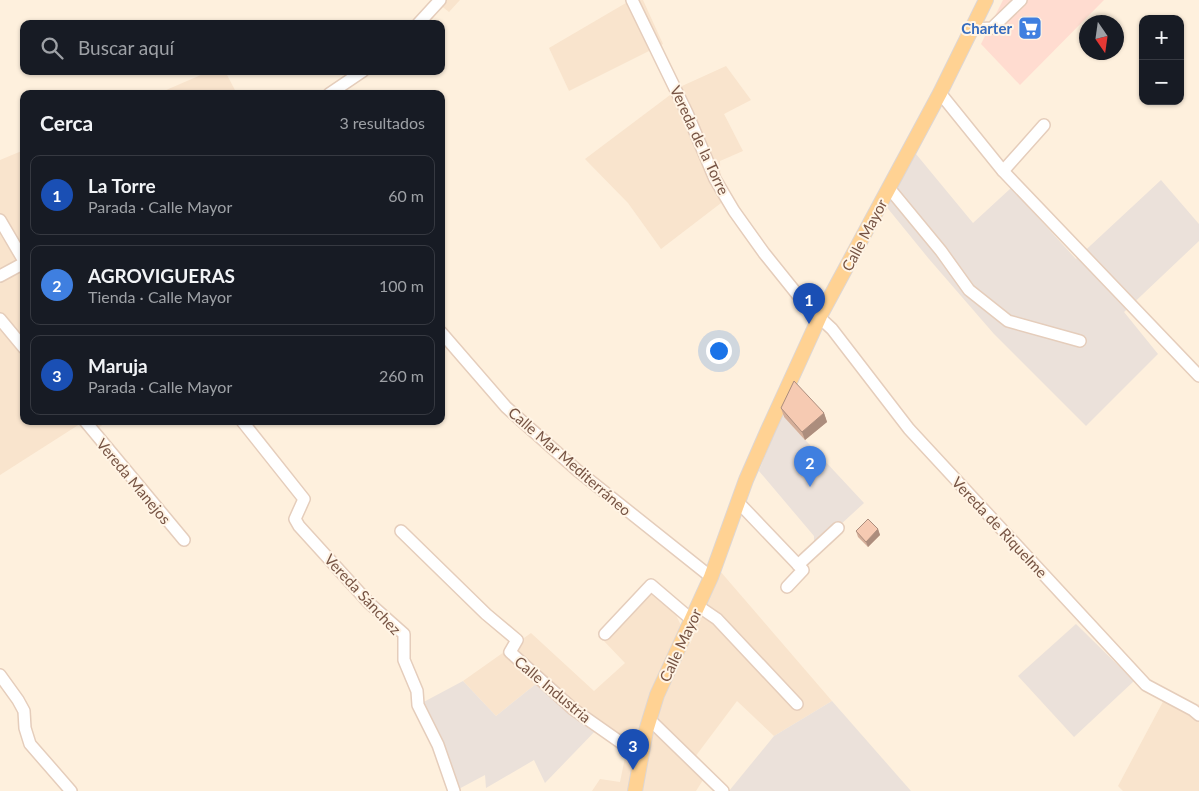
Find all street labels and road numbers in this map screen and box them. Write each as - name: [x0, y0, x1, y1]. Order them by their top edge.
- street label: Vereda de la Torre: [667, 83, 733, 197]
- street label: Calle Mayor: [838, 196, 891, 274]
- street label: Calle Mar Mediterráneo: [505, 403, 635, 519]
- street label: Vereda Manejos: [93, 435, 175, 527]
- street label: Vereda de Riquelme: [949, 473, 1051, 581]
- street label: Vereda Sánchez: [321, 550, 405, 638]
- street label: Calle Mayor: [655, 605, 705, 685]
- street label: Calle Industria: [511, 652, 595, 726]

